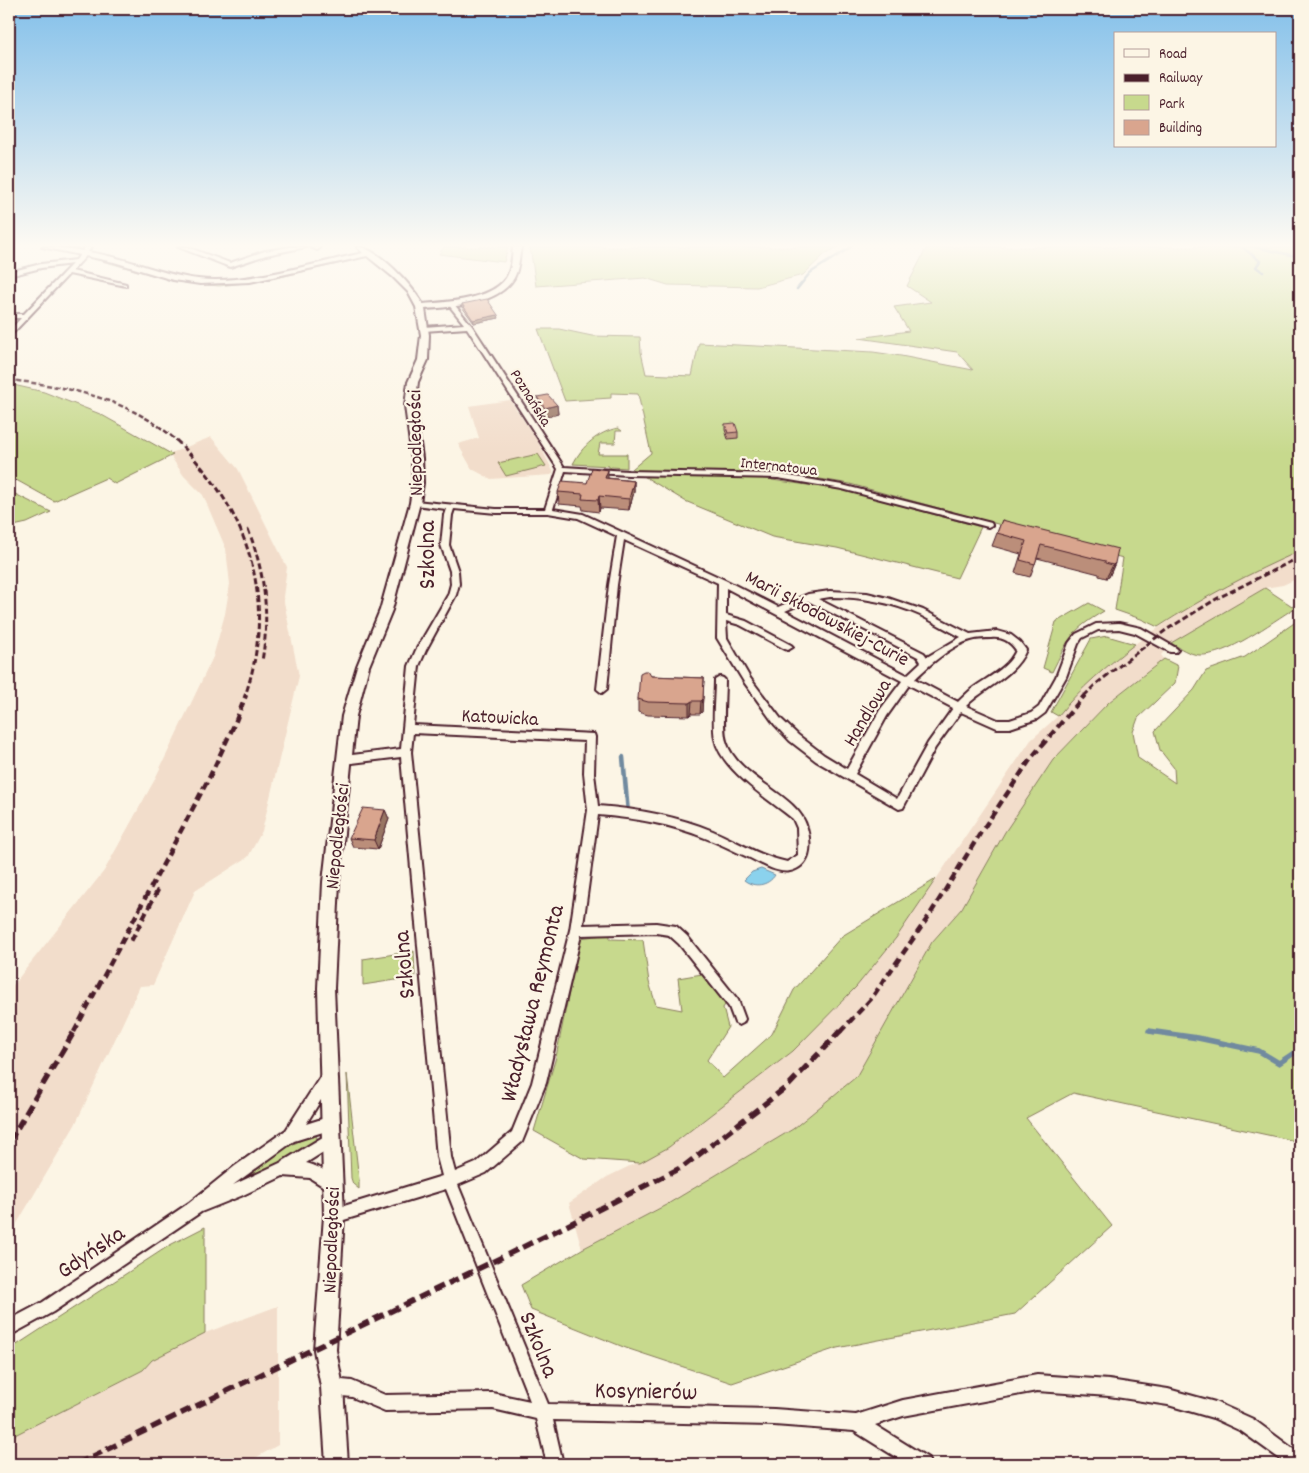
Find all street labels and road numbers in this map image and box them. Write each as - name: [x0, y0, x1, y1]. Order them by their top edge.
- street label: Poznańska: [503, 365, 557, 432]
- street label: Niepodległości: [402, 389, 432, 496]
- street label: Internatowa: [739, 452, 819, 483]
- street label: Szkolna: [412, 520, 446, 589]
- street label: Marii Skłodowskiej-Curie: [740, 565, 914, 675]
- street label: Handlowa: [837, 674, 900, 753]
- street label: Katowicka: [461, 703, 540, 735]
- street label: Niepodległości: [319, 782, 359, 891]
- street label: Władysława Reymonta: [493, 901, 575, 1106]
- street label: Szkolna: [386, 929, 426, 1000]
- street label: Niepodległości: [317, 1186, 349, 1294]
- street label: Gdyńska: [51, 1218, 133, 1289]
- street label: Szkolna: [509, 1307, 566, 1384]
- street label: Kosynierów: [594, 1375, 698, 1411]

